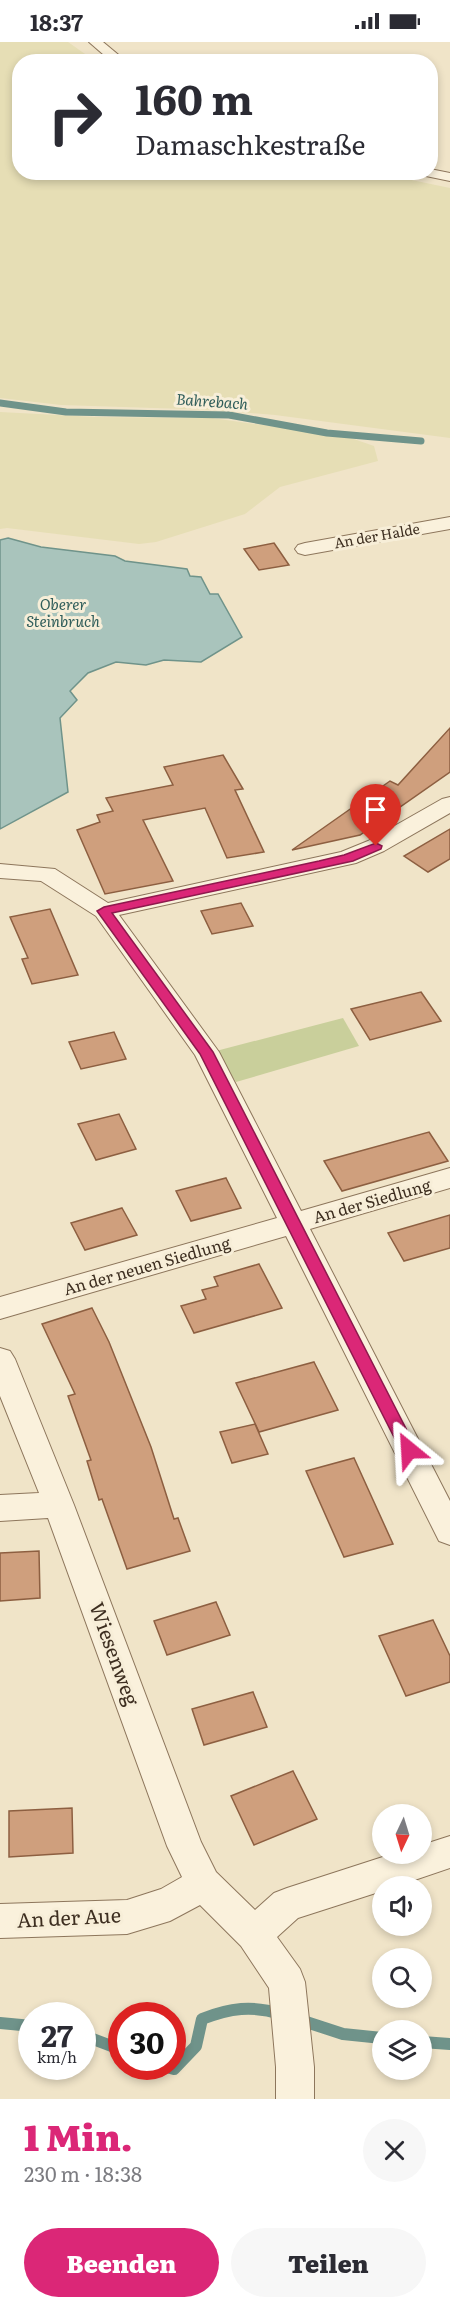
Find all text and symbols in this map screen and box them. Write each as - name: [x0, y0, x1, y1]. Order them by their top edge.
- text: 18:37: [30, 5, 83, 38]
- text: 160 m: [135, 66, 253, 128]
- icon: right: [36, 78, 114, 156]
- text: Damaschkestraße: [135, 123, 365, 163]
- water label: Bahrebach: [175, 387, 249, 415]
- street label: An der Halde: [332, 518, 421, 552]
- water label: Oberer Steinbruch: [26, 592, 100, 632]
- pin: [350, 784, 401, 846]
- icon: arrive: [359, 793, 392, 826]
- street label: An der Siedlung: [310, 1172, 434, 1228]
- street label: An der neuen Siedlung: [61, 1230, 233, 1300]
- position arrow: [377, 1418, 441, 1482]
- street label: Wiesenweg: [83, 1597, 149, 1710]
- north arrow: [372, 1804, 432, 1864]
- map controls: [372, 1804, 432, 2080]
- button: sound: [372, 1876, 432, 1936]
- street label: An der Aue: [16, 1898, 122, 1934]
- button: search: [372, 1948, 432, 2008]
- speed limit sign: 30: [108, 2002, 186, 2080]
- text: 27: [41, 2012, 73, 2056]
- button: layers: [372, 2020, 432, 2080]
- text: km/h: [37, 2045, 77, 2068]
- text: 1 Min.: [24, 2109, 133, 2162]
- button: close: [363, 2119, 426, 2182]
- text: 230 m · 18:38: [24, 2158, 142, 2188]
- button: Beenden: [24, 2228, 219, 2297]
- button: Teilen: [231, 2228, 426, 2297]

